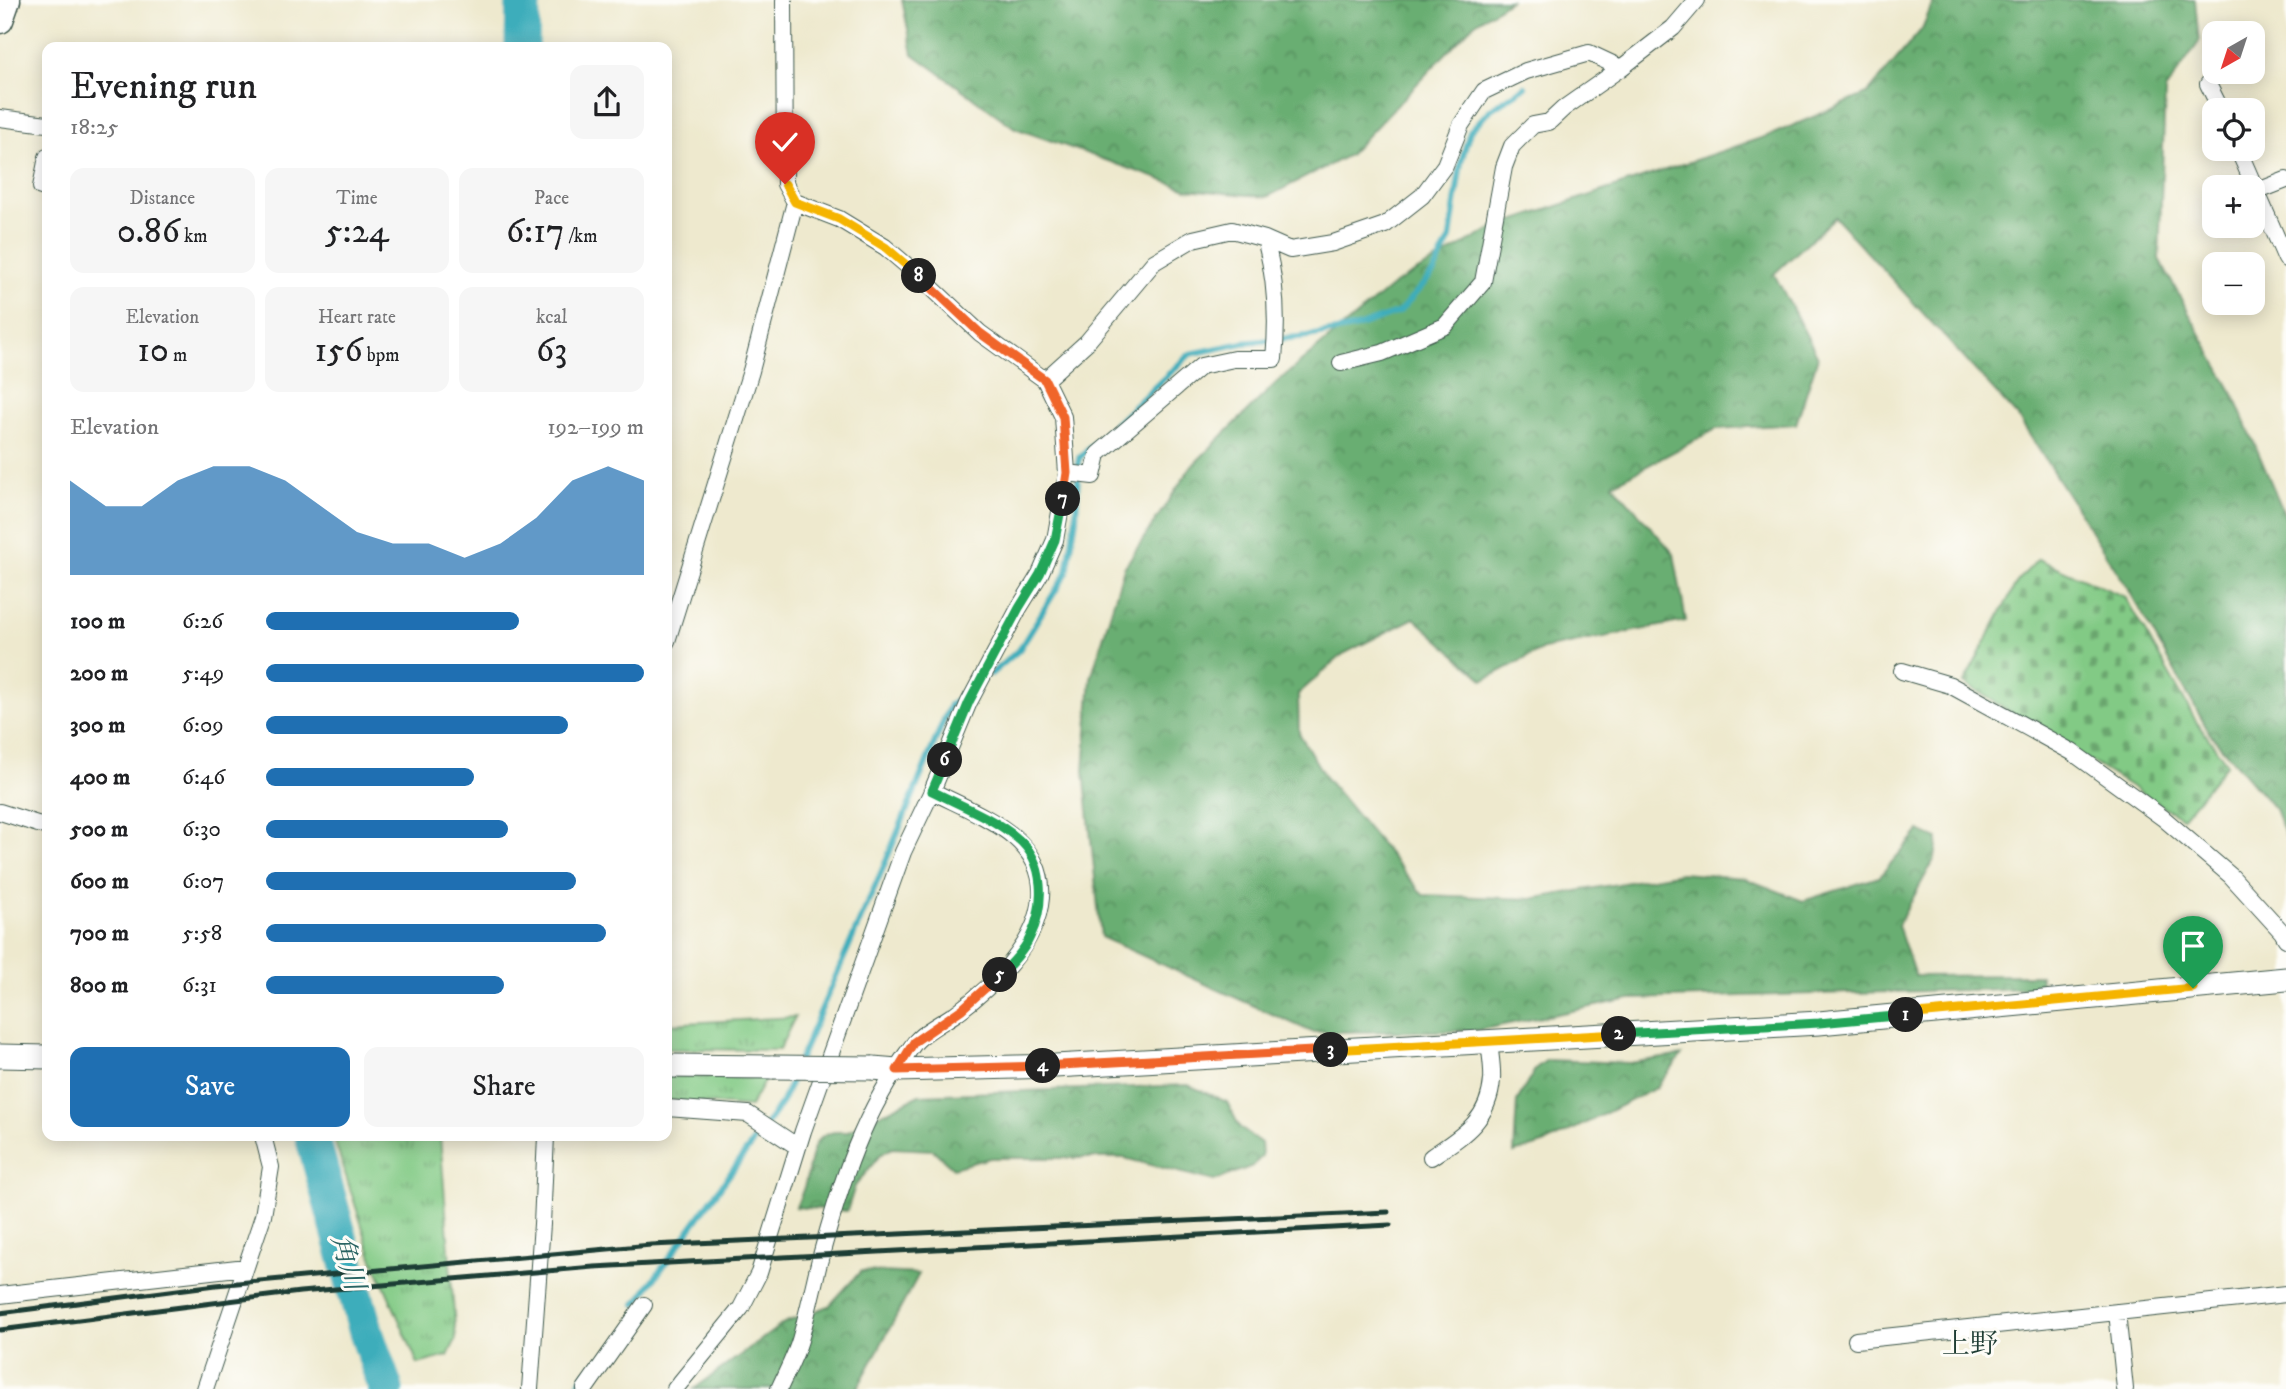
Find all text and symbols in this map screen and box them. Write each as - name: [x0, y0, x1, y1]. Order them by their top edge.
- north arrow: [2202, 21, 2264, 84]
- map controls: [2202, 21, 2265, 315]
- text: Evening run: [70, 63, 257, 111]
- button: share: [570, 65, 644, 139]
- button: locate: [2202, 98, 2265, 161]
- pin: [755, 112, 815, 184]
- text: 18:25: [70, 113, 119, 142]
- icon: check: [766, 123, 804, 161]
- button: +: [2202, 175, 2265, 238]
- text: Distance: [130, 187, 195, 210]
- text: Time: [336, 187, 378, 210]
- text: Pace: [534, 187, 569, 210]
- text: 0.86: [117, 210, 180, 254]
- text: 5:24: [325, 210, 389, 254]
- text: 6:17: [506, 210, 565, 254]
- text: km: [180, 225, 208, 248]
- text: /km: [565, 225, 597, 248]
- button: −: [2202, 252, 2265, 315]
- pin: 8: [902, 258, 936, 294]
- text: 8: [914, 264, 923, 287]
- text: Elevation: [126, 306, 199, 329]
- text: Heart rate: [318, 306, 396, 329]
- text: kcal: [536, 306, 567, 329]
- text: 10: [137, 329, 169, 373]
- text: 156: [314, 329, 363, 373]
- text: 63: [536, 329, 567, 373]
- text: m: [169, 344, 187, 367]
- text: bpm: [363, 344, 400, 367]
- text: Elevation: [70, 413, 159, 442]
- text: 192–199 m: [547, 413, 644, 442]
- pin: 7: [1046, 482, 1080, 516]
- text: 7: [1057, 487, 1068, 510]
- text: 100 m: [70, 607, 125, 636]
- text: 6:26: [182, 607, 223, 636]
- text: 200 m: [70, 659, 128, 688]
- text: 5:49: [182, 659, 224, 688]
- text: 300 m: [70, 711, 126, 740]
- text: 6:09: [182, 711, 224, 740]
- pin: 6: [928, 742, 962, 778]
- text: 6: [940, 748, 949, 771]
- text: 400 m: [70, 763, 130, 792]
- text: 6:46: [182, 763, 225, 792]
- text: 500 m: [70, 815, 128, 844]
- text: 6:30: [182, 815, 221, 844]
- text: 600 m: [70, 867, 129, 896]
- text: 6:07: [182, 867, 224, 896]
- pin: [2163, 916, 2223, 988]
- text: 700 m: [70, 919, 129, 948]
- text: 5:58: [182, 919, 222, 948]
- icon: arrive: [2174, 927, 2212, 965]
- pin: 5: [982, 958, 1018, 992]
- text: 5: [995, 963, 1004, 986]
- text: 800 m: [70, 971, 128, 1000]
- text: 6:31: [182, 971, 217, 1000]
- pin: 1: [1888, 998, 1924, 1032]
- text: 1: [1902, 1003, 1909, 1026]
- pin: 2: [1602, 1016, 1636, 1052]
- text: 2: [1614, 1022, 1623, 1045]
- pin: 3: [1314, 1032, 1348, 1068]
- text: 3: [1327, 1038, 1334, 1061]
- button: Save: [70, 1047, 350, 1127]
- button: Share: [364, 1047, 644, 1127]
- pin: 4: [1026, 1048, 1060, 1084]
- text: 4: [1037, 1054, 1048, 1077]
- water label: 角川: [323, 1231, 373, 1297]
- district label: 上野: [1942, 1327, 1998, 1362]

